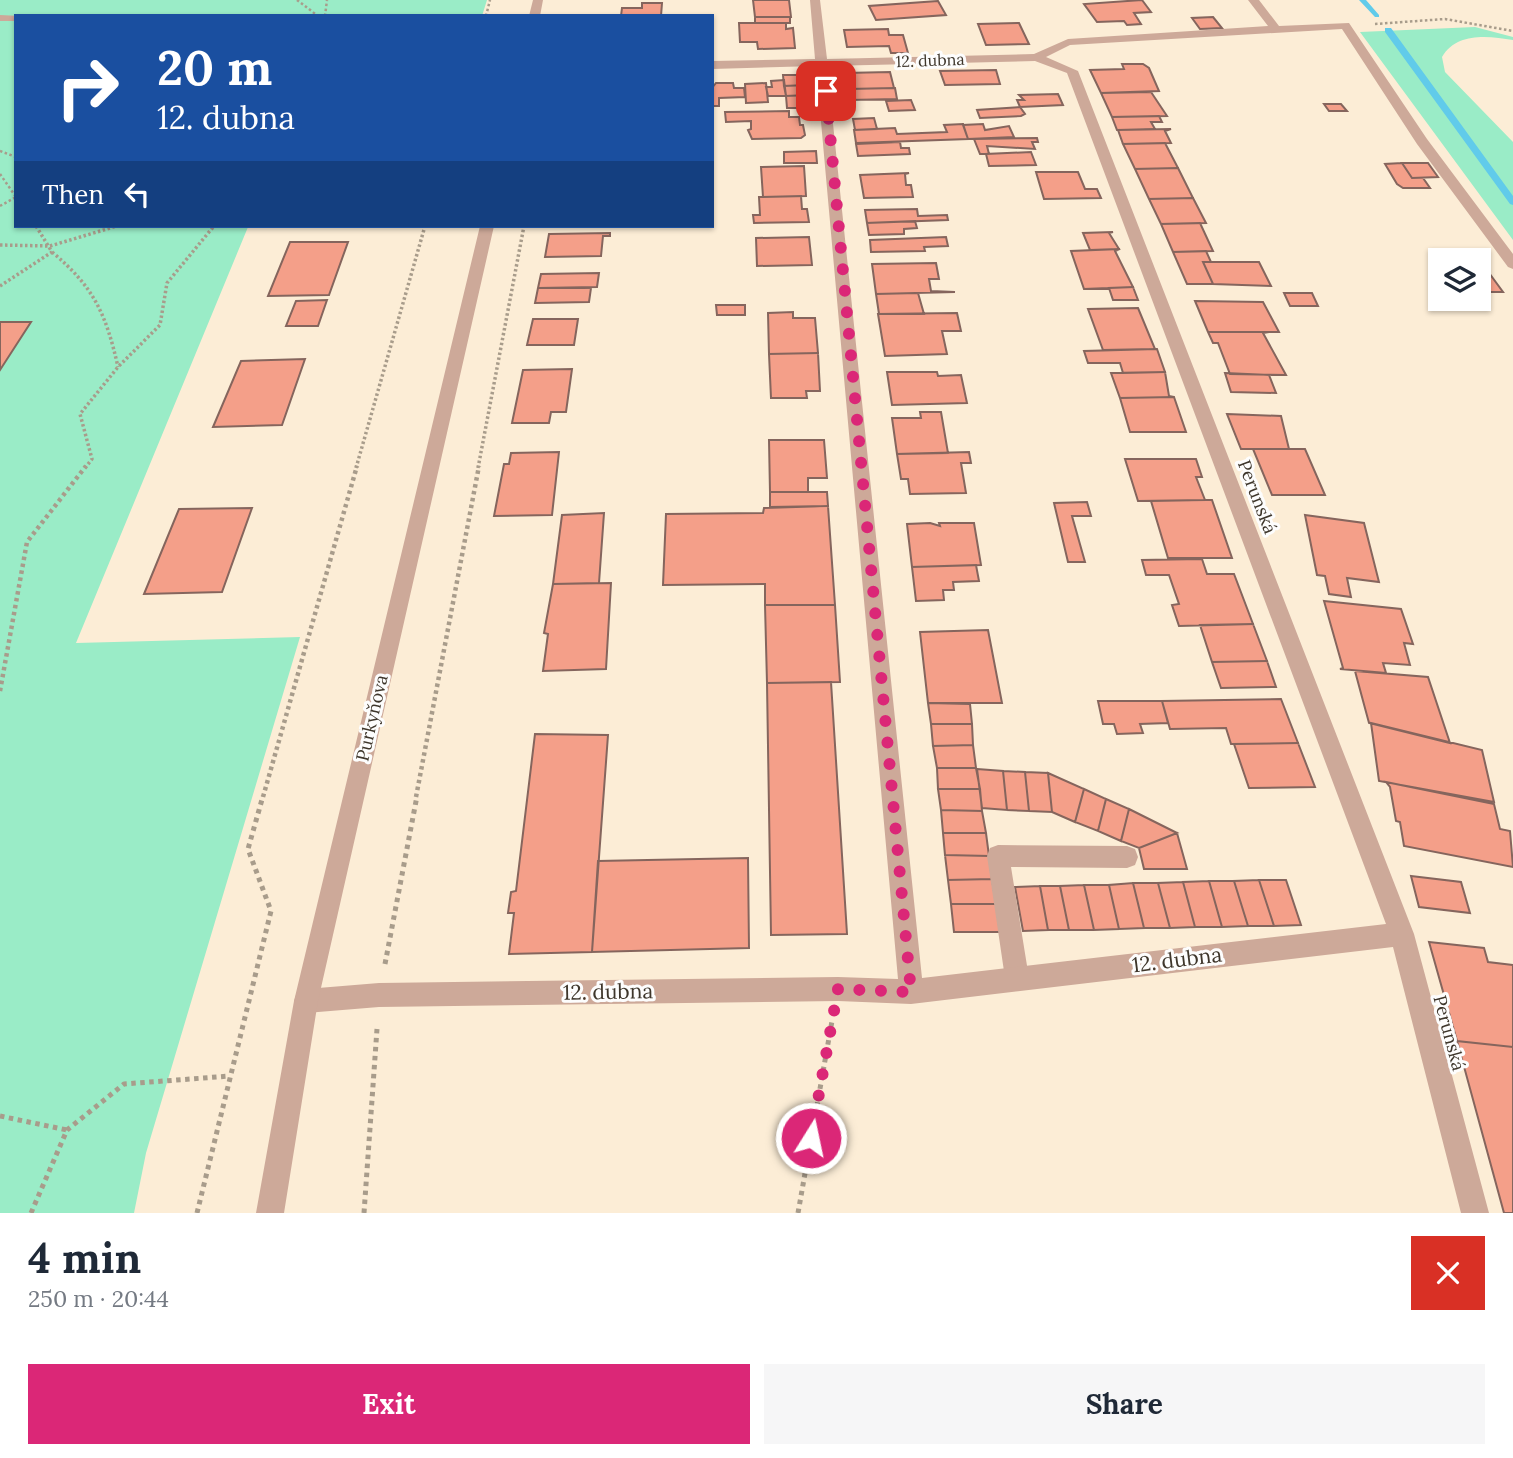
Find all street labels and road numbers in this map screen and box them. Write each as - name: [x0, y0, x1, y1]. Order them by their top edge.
- street label: 12. dubna: [895, 49, 965, 71]
- street label: Perunská: [1233, 457, 1282, 537]
- street label: Purkyňova: [350, 672, 393, 763]
- street label: 12. dubna: [1130, 941, 1224, 978]
- street label: 12. dubna: [563, 977, 654, 1006]
- street label: Perunská: [1428, 993, 1471, 1073]

